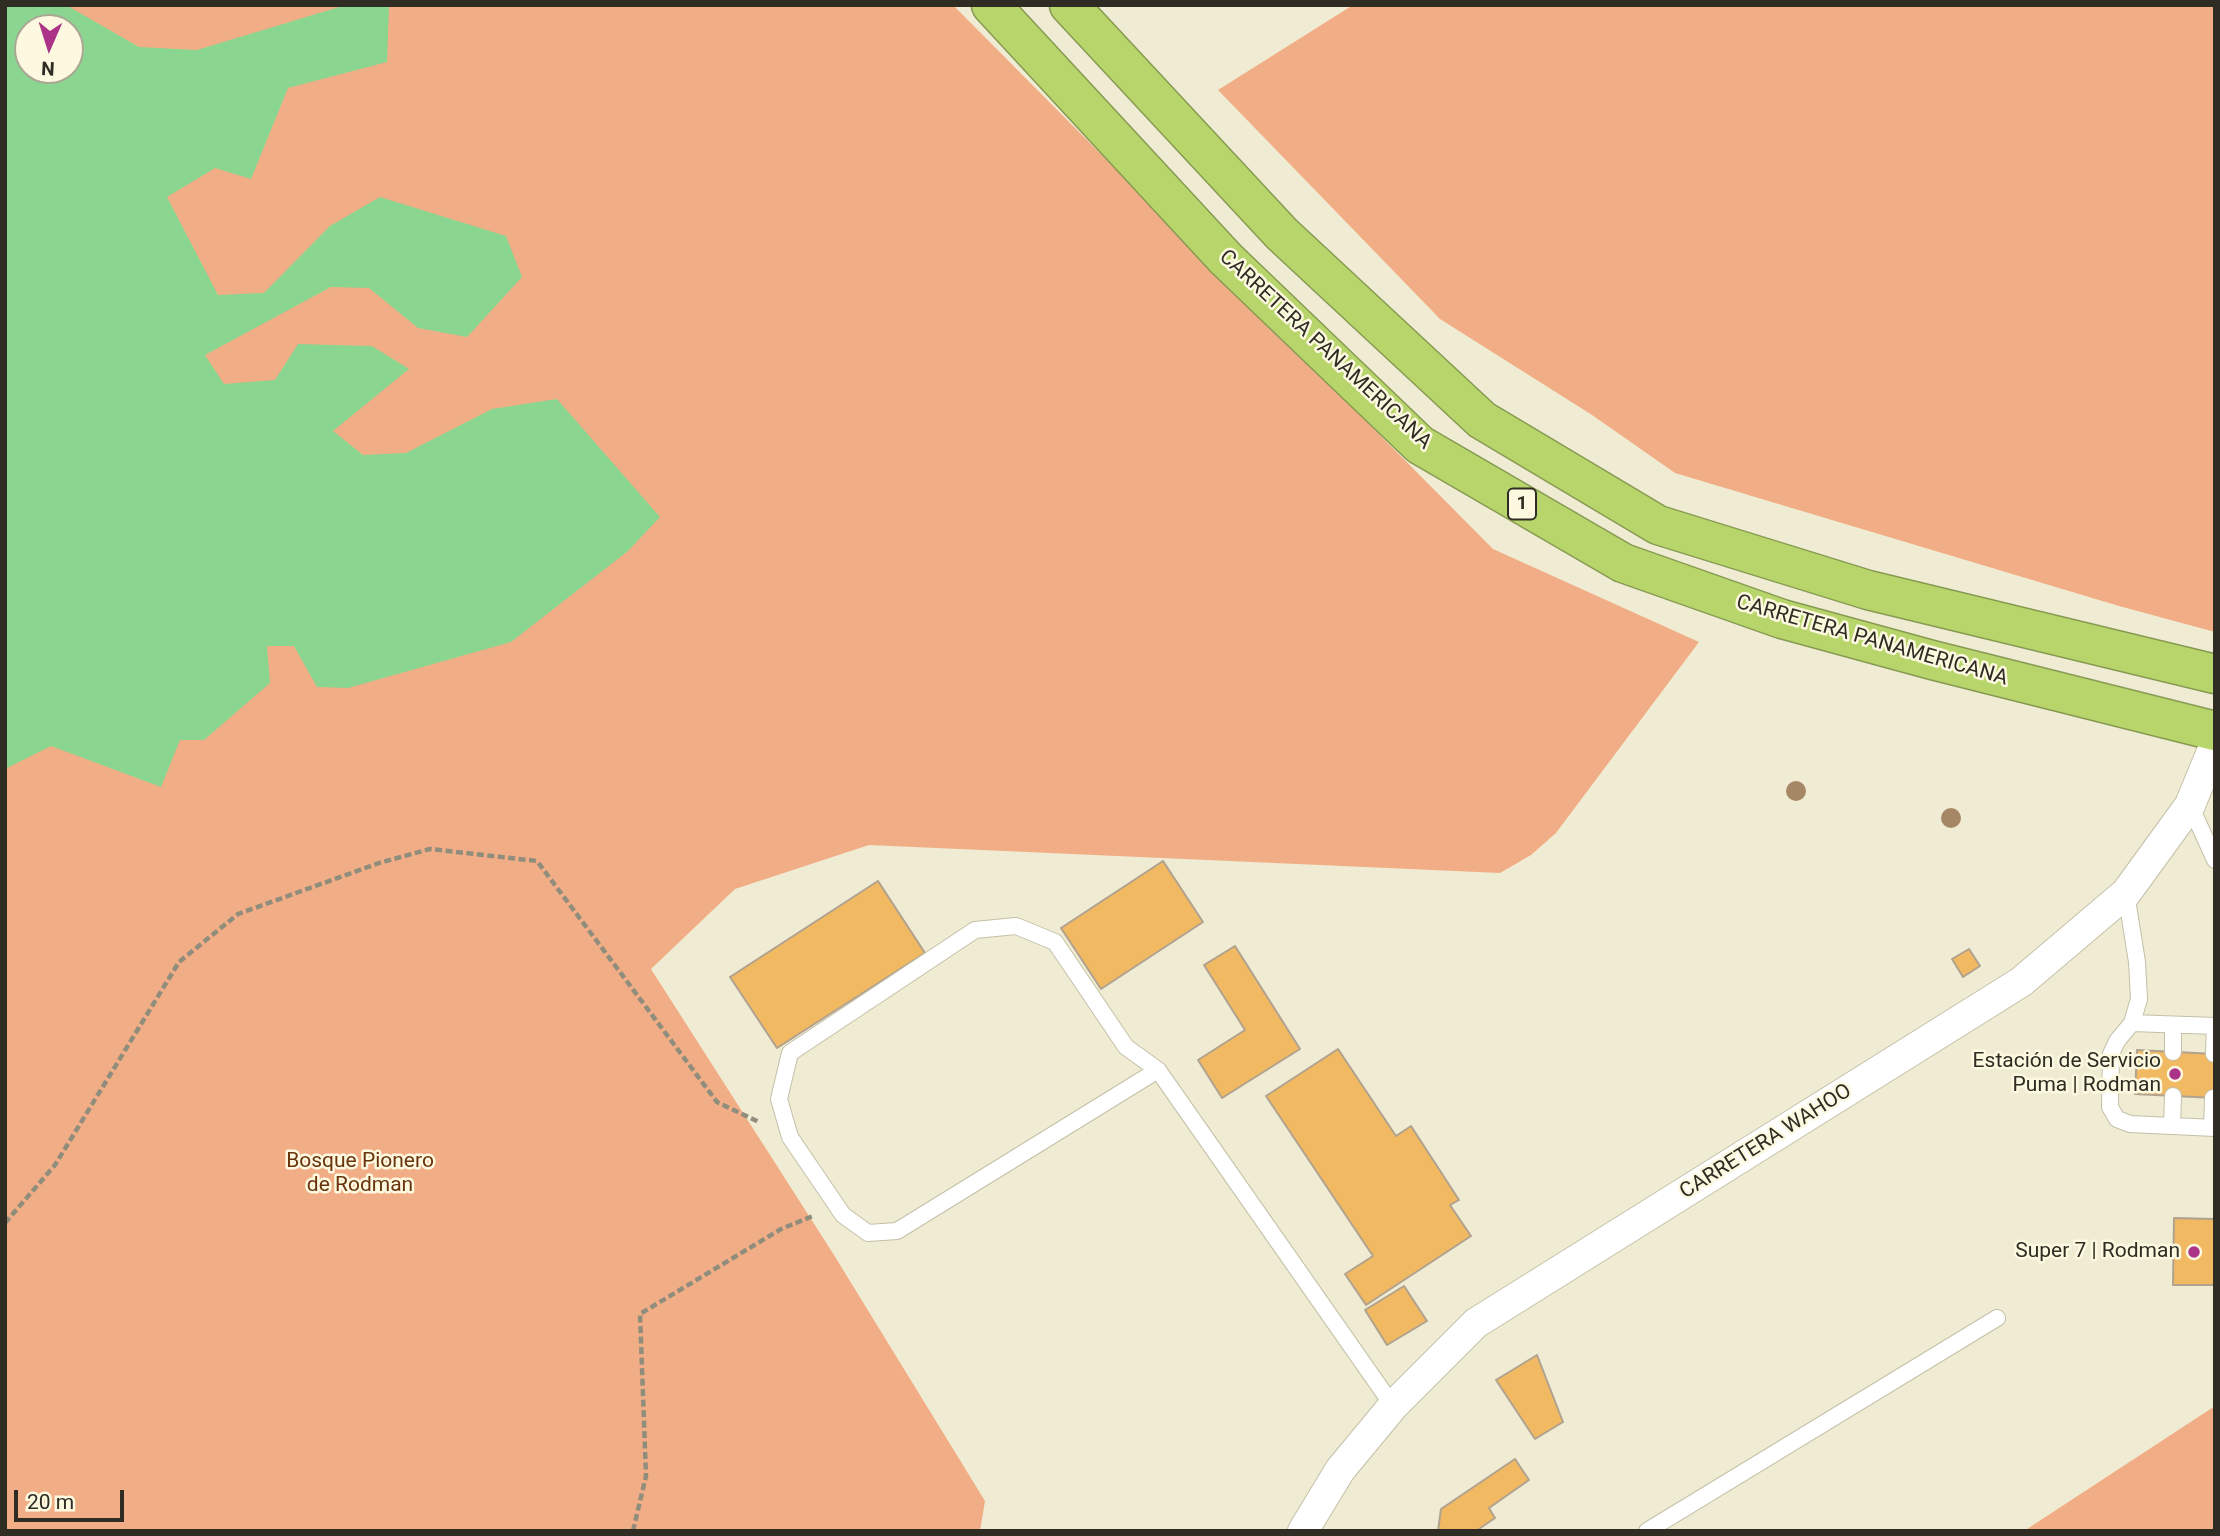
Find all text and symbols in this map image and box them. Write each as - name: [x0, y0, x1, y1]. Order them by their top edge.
- north arrow: [14, 14, 84, 84]
- text: N: [41, 57, 55, 80]
- street label: CARRETERA PANAMERICANA: [1214, 245, 1436, 455]
- road number: 1: [1508, 489, 1536, 520]
- street label: CARRETERA PANAMERICANA: [1733, 590, 2011, 692]
- place label: Estación de Servicio Puma | Rodman: [1973, 1049, 2161, 1099]
- marker: Estación de Servicio Puma | Rodman: [2167, 1066, 2183, 1082]
- street label: CARRETERA WAHOO: [1676, 1079, 1856, 1205]
- park label: Bosque Pionero de Rodman: [286, 1149, 434, 1199]
- place label: Super 7 | Rodman: [2015, 1239, 2180, 1265]
- marker: Super 7 | Rodman: [2186, 1244, 2202, 1260]
- scale bar: [18, 1476, 128, 1520]
- text: 20 m: [27, 1490, 74, 1514]

